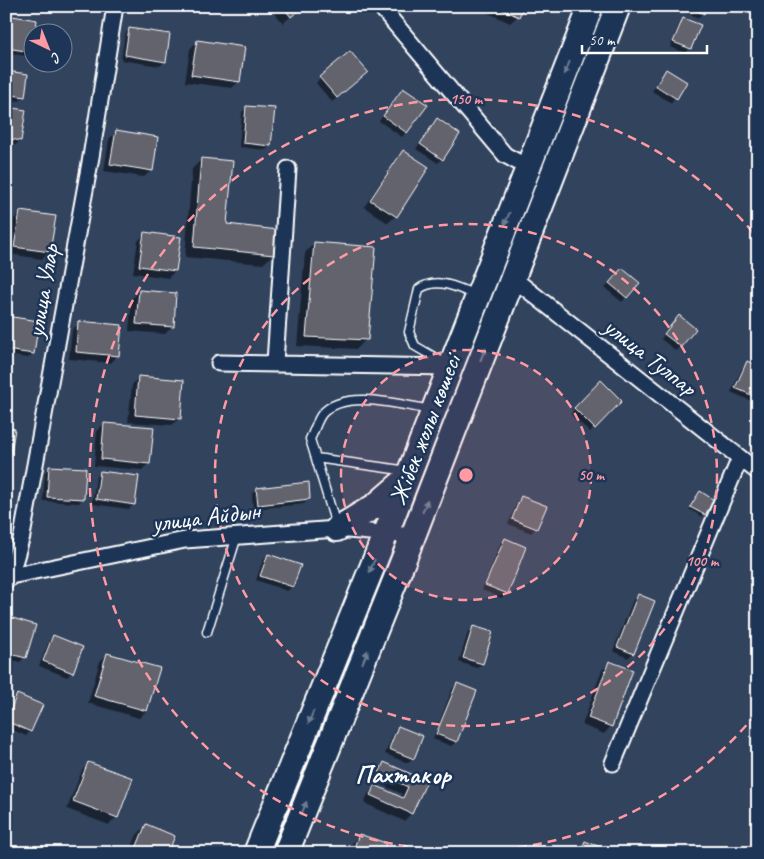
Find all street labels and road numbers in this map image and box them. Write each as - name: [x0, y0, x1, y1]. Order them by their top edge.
- street label: улица Улар: [19, 240, 67, 342]
- street label: улица Тулпар: [595, 309, 704, 404]
- street label: Жібек жолы көшесі: [382, 347, 470, 510]
- street label: улица Айдын: [148, 494, 264, 540]

